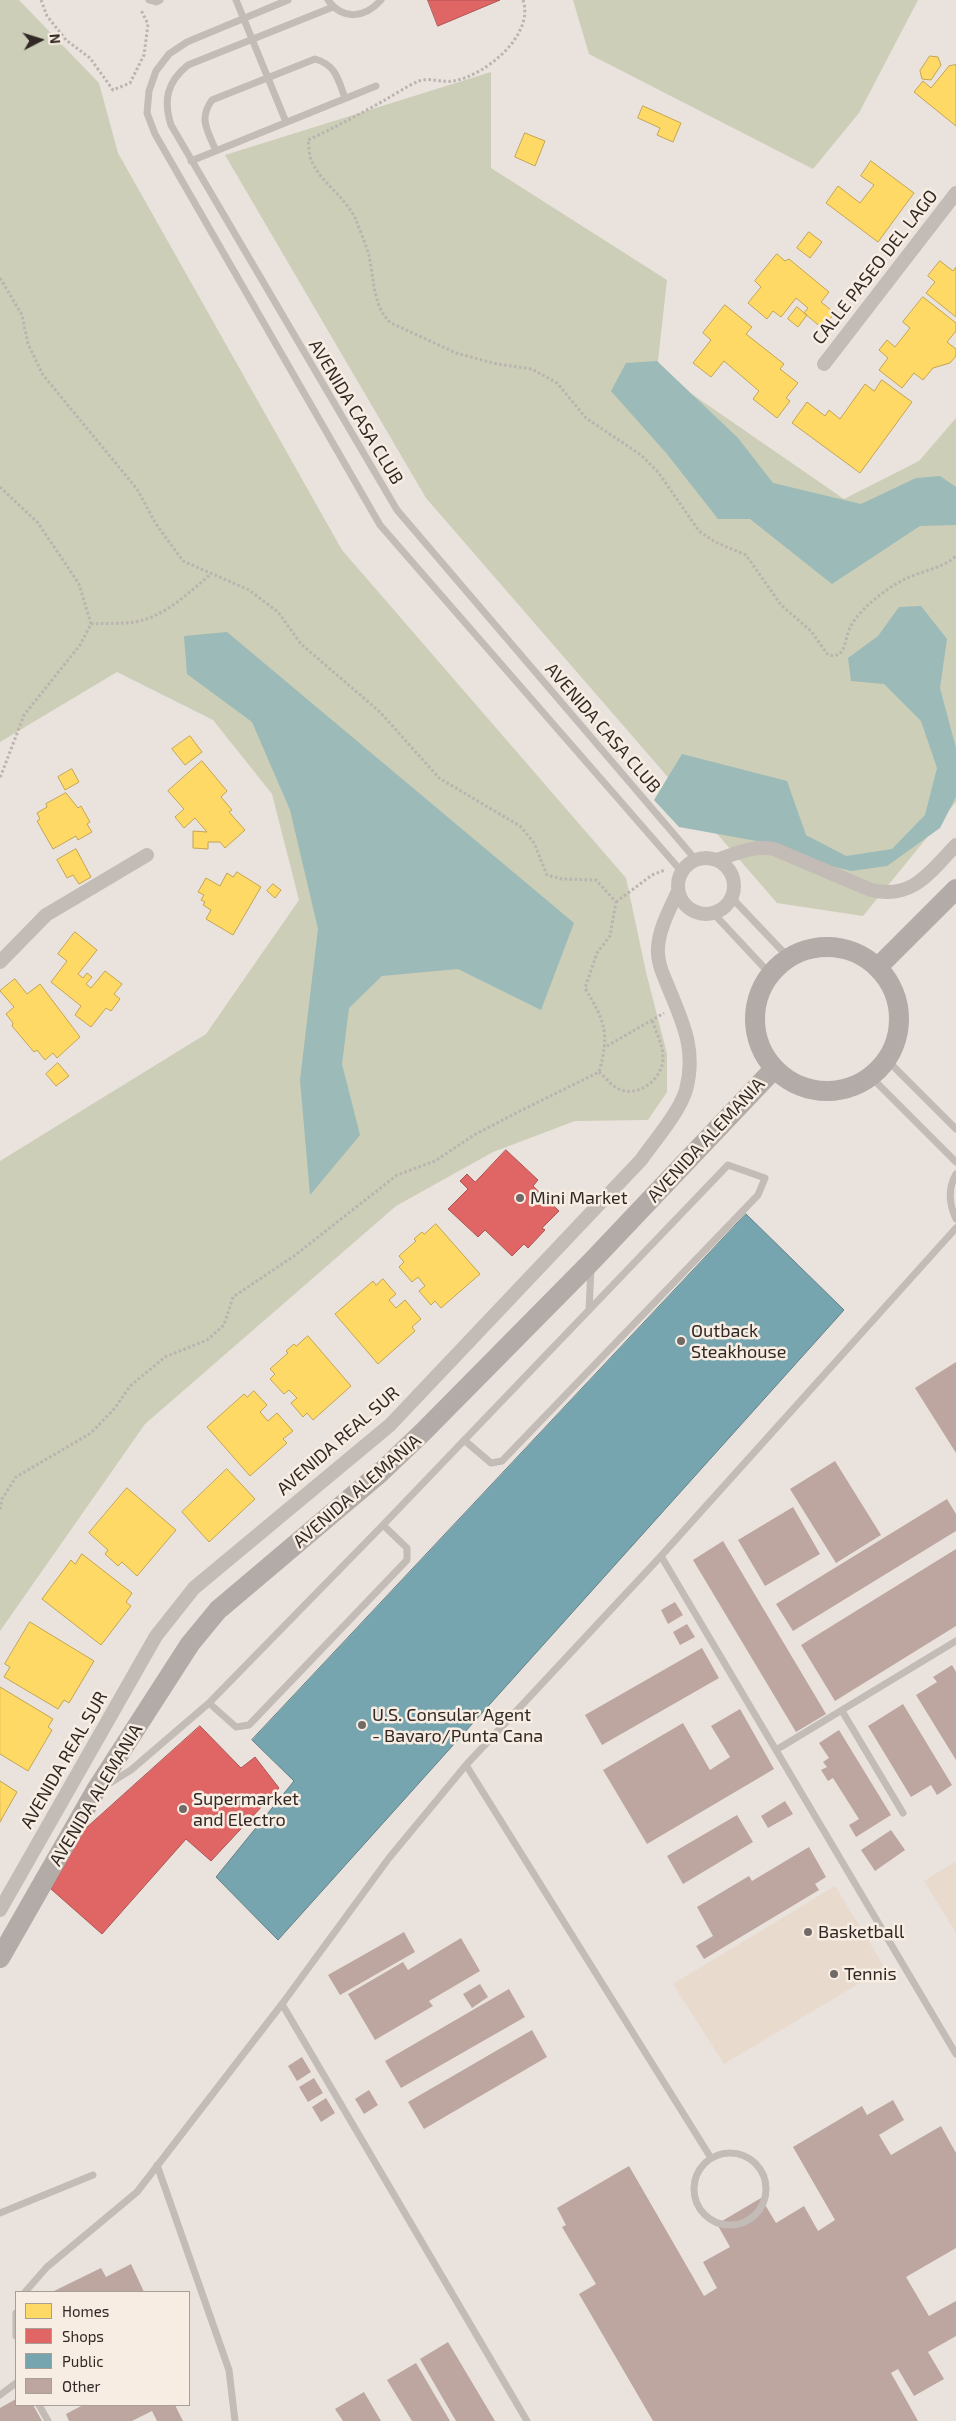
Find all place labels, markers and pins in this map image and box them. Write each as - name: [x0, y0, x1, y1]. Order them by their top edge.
- place label: Mini Market: [530, 1187, 627, 1209]
- marker: Mini Market: [514, 1192, 526, 1204]
- place label: Outback Steakhouse: [691, 1320, 786, 1362]
- marker: Outback Steakhouse: [675, 1335, 687, 1347]
- place label: U.S. Consular Agent - Bavaro/Punta Cana: [372, 1704, 543, 1746]
- marker: U.S. Consular Agent - Bavaro/Punta Cana: [356, 1719, 368, 1731]
- place label: Supermarket and Electro: [193, 1788, 299, 1830]
- marker: Supermarket and Electro: [177, 1803, 189, 1815]
- place label: Basketball: [818, 1921, 904, 1943]
- marker: Basketball: [802, 1926, 814, 1938]
- place label: Tennis: [844, 1963, 897, 1985]
- marker: Tennis: [828, 1968, 840, 1980]

